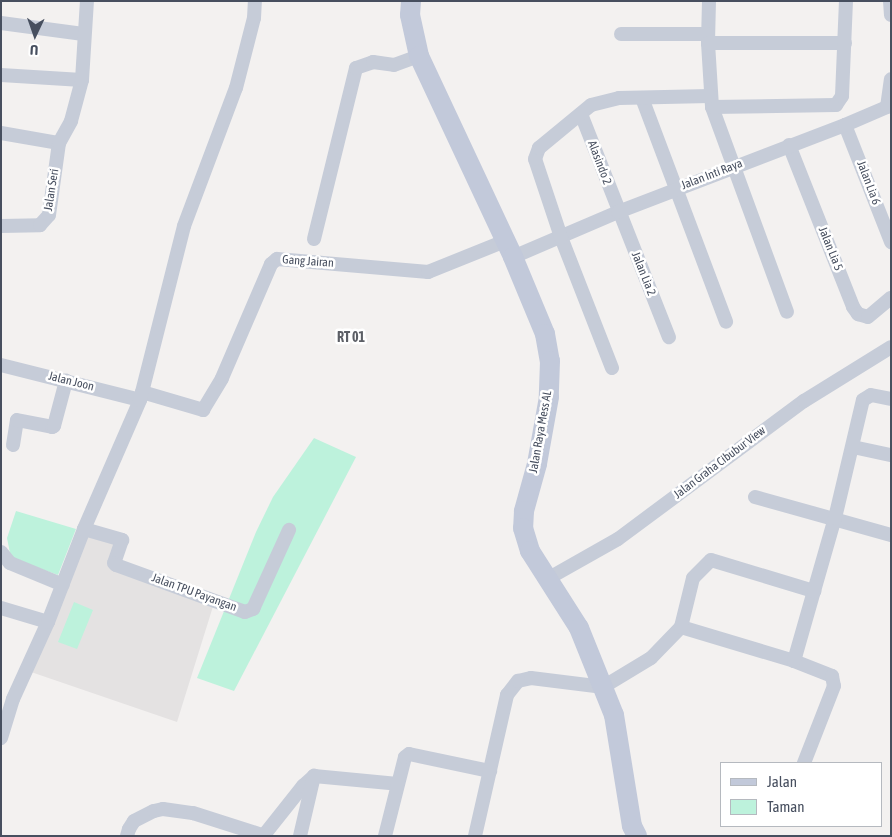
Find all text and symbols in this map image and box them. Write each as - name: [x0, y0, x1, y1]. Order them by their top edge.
- north arrow: [10, 10, 60, 60]
- text: U: [30, 42, 39, 58]
- street label: Alasindo 2: [584, 139, 614, 187]
- street label: Jalan Inti Raya: [679, 157, 745, 193]
- street label: Jalan Lia 6: [853, 159, 883, 207]
- street label: Jalan Seri: [42, 168, 62, 212]
- street label: Jalan Lia 5: [815, 225, 845, 273]
- street label: Jalan Lia 2: [628, 250, 658, 298]
- street label: Gang Jairan: [282, 253, 334, 271]
- district label: RT 01: [337, 329, 365, 345]
- street label: Jalan Joon: [47, 369, 95, 395]
- street label: Jalan Raya Mess AL: [527, 390, 555, 474]
- street label: Jalan Graha Cibubur View: [671, 424, 769, 502]
- street label: Jalan TPU Payangan: [150, 571, 238, 615]
- legend: [720, 762, 882, 827]
- text: Jalan: [767, 773, 797, 790]
- text: Taman: [767, 798, 805, 815]

